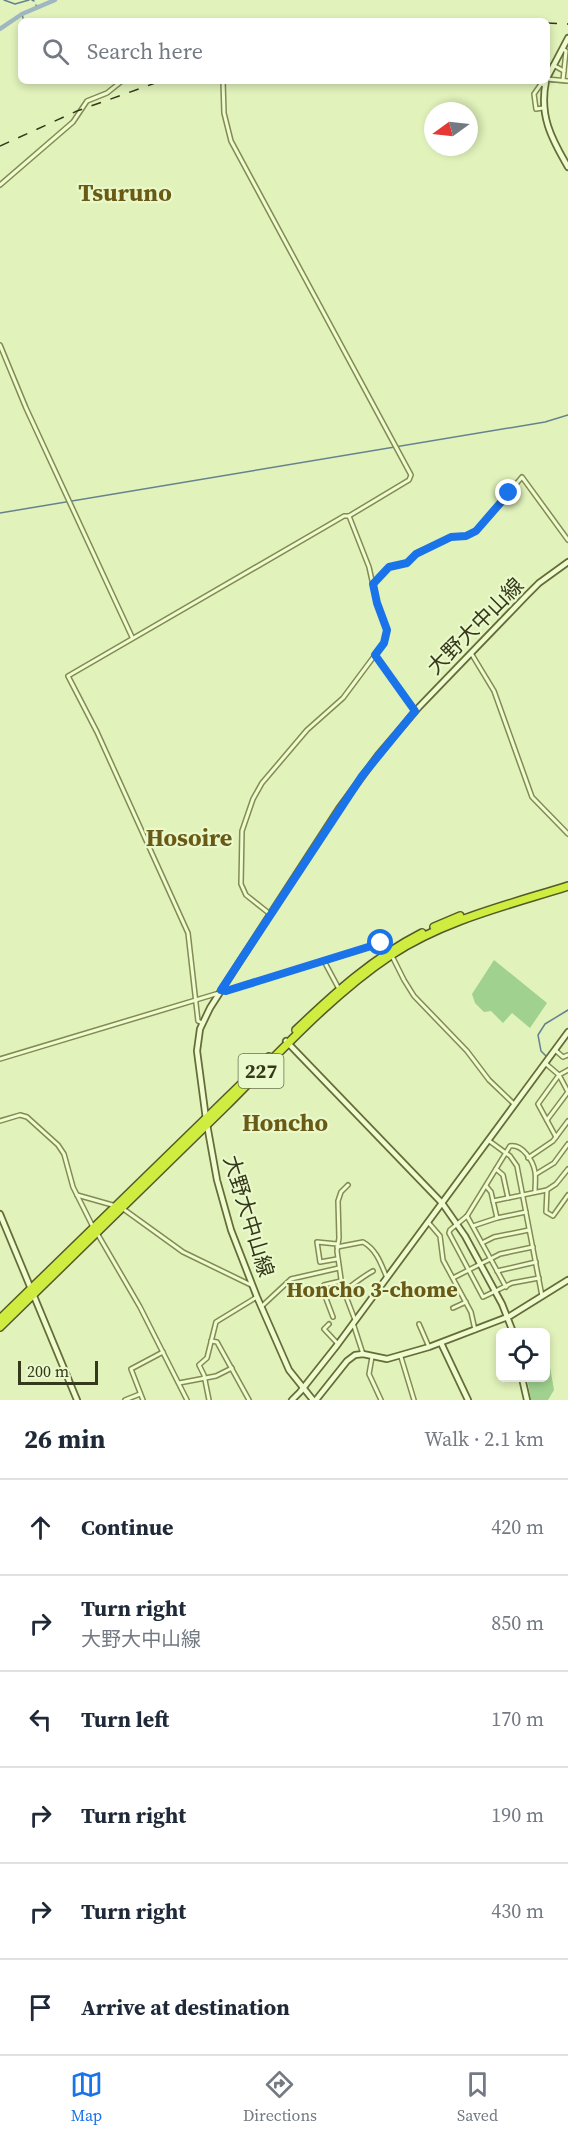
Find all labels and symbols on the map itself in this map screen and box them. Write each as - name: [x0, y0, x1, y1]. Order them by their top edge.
- north arrow: [424, 102, 478, 156]
- district label: Tsuruno: [78, 176, 172, 209]
- route end: [495, 479, 521, 505]
- street label: 大野大中山線: [420, 571, 530, 681]
- district label: Hosoire: [146, 821, 232, 854]
- route start: [367, 929, 393, 955]
- road number: 227: [238, 1054, 284, 1088]
- district label: Honcho: [242, 1106, 328, 1139]
- street label: 大野大中山線: [217, 1152, 281, 1280]
- district label: Honcho 3-chome: [286, 1274, 458, 1304]
- scale bar: [18, 1358, 98, 1386]

